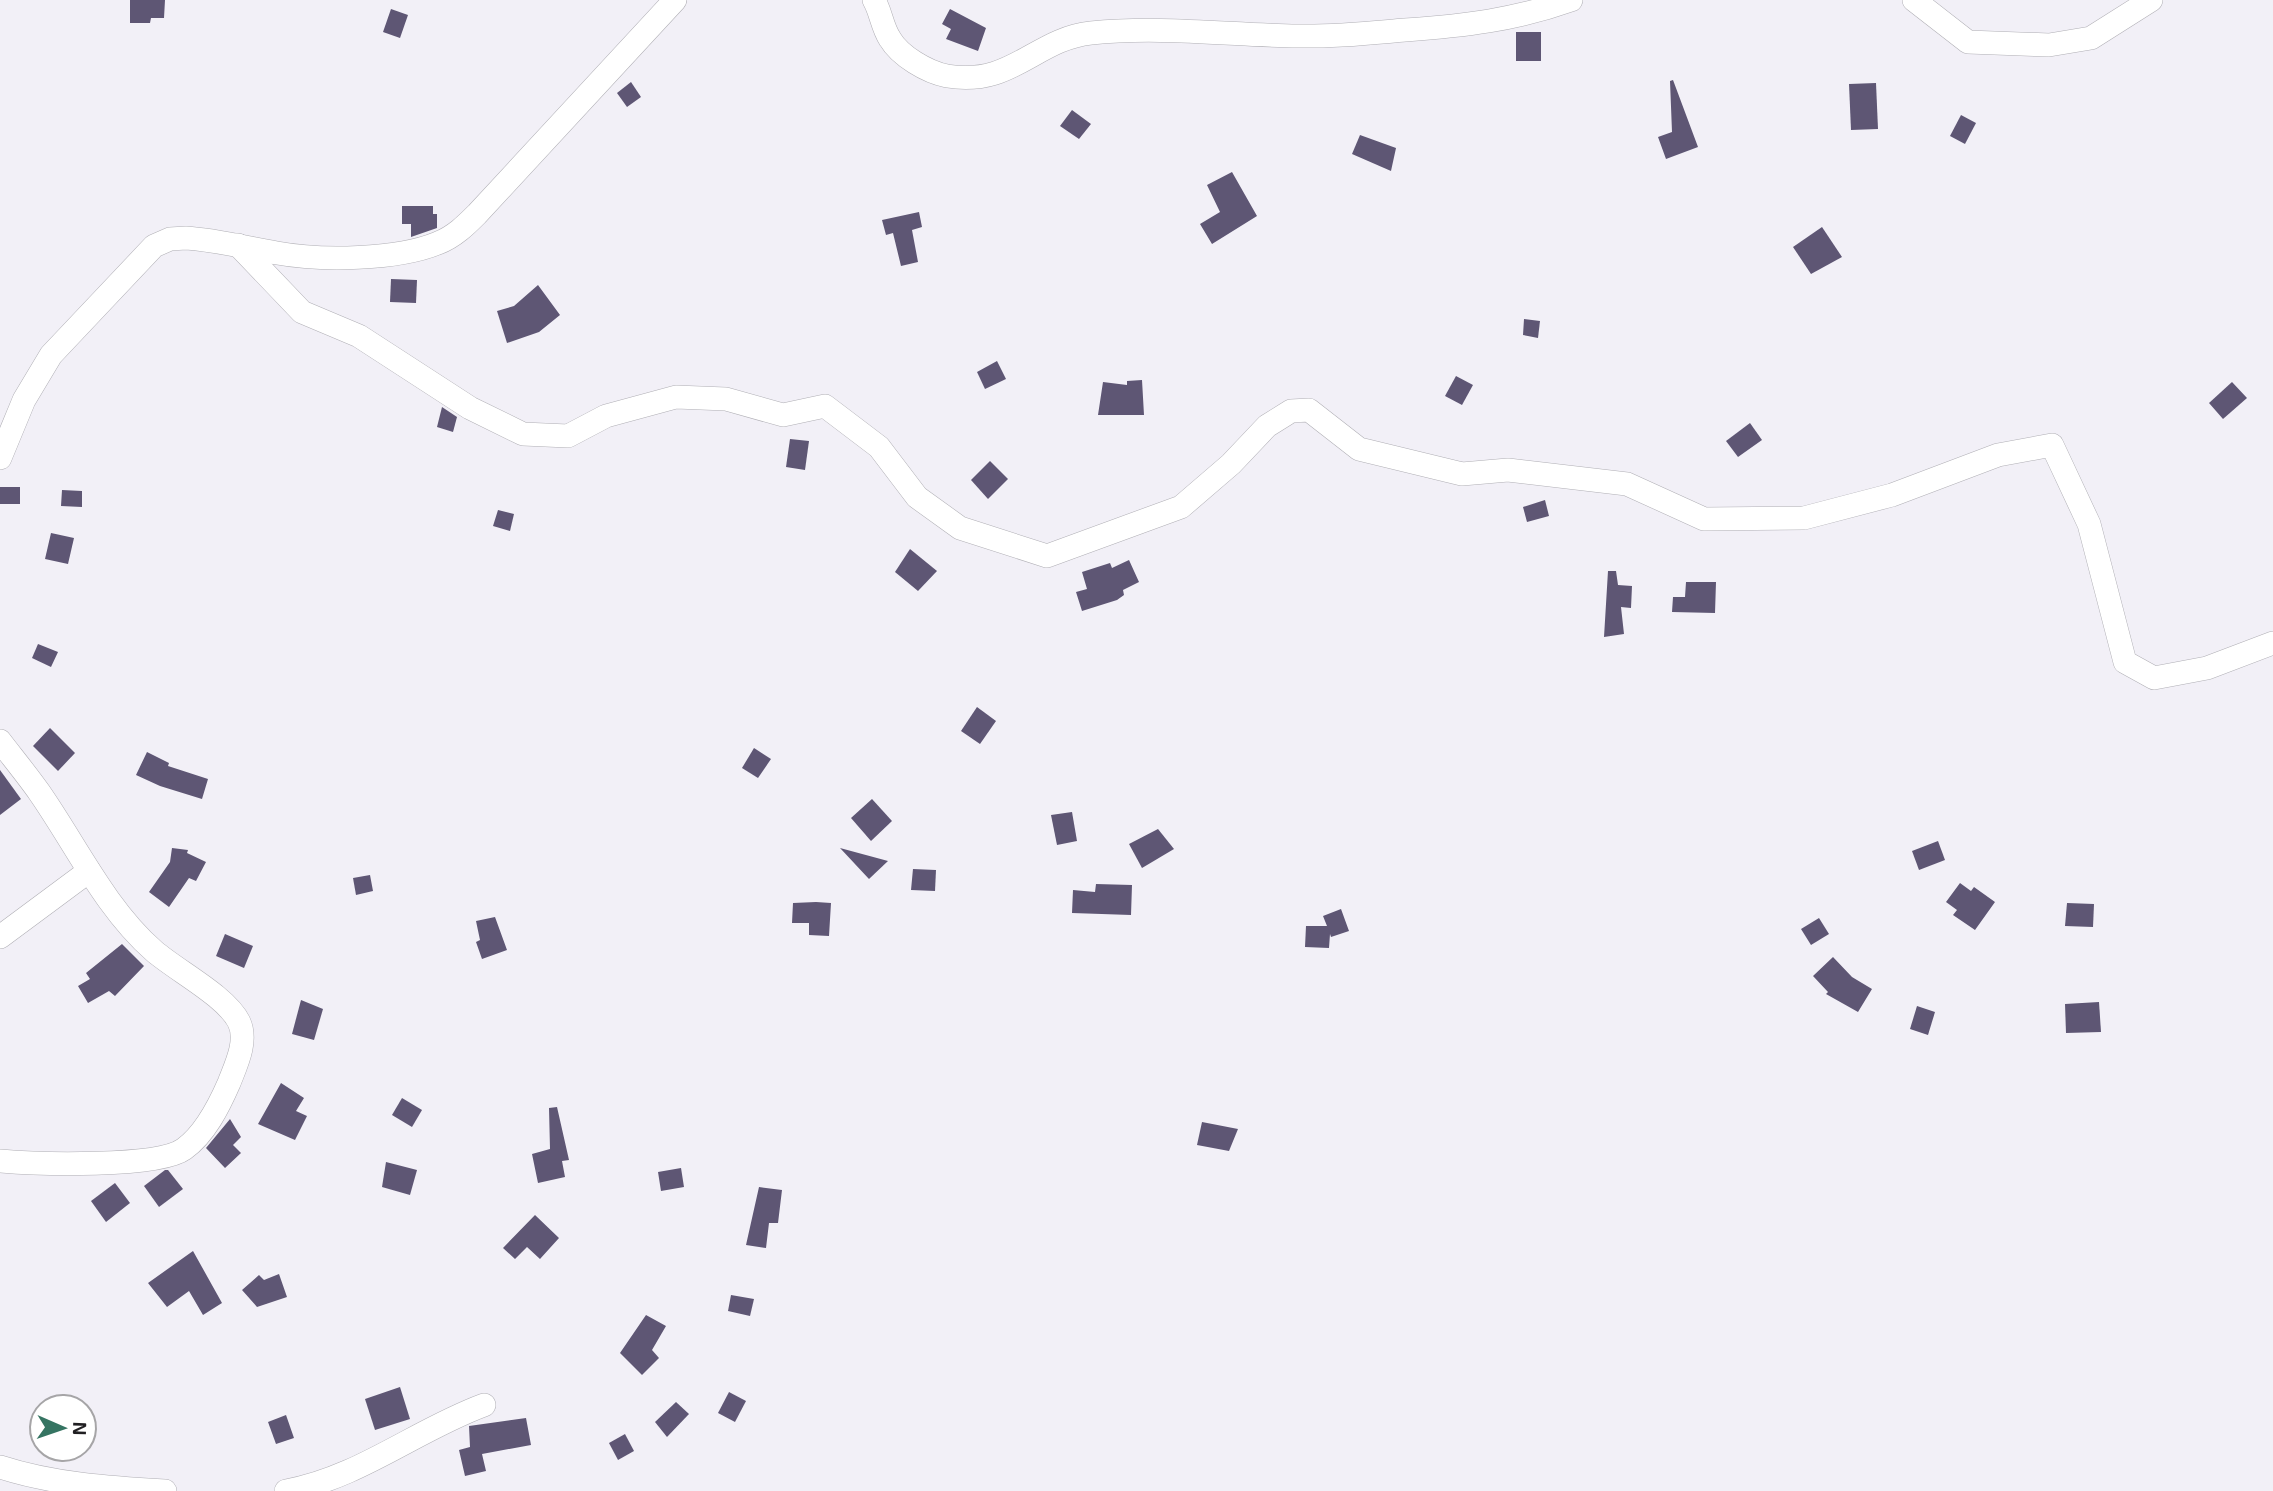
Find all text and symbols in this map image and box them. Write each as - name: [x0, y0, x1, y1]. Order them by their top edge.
- north arrow: [28, 1393, 98, 1463]
- text: N: [69, 1421, 92, 1436]

